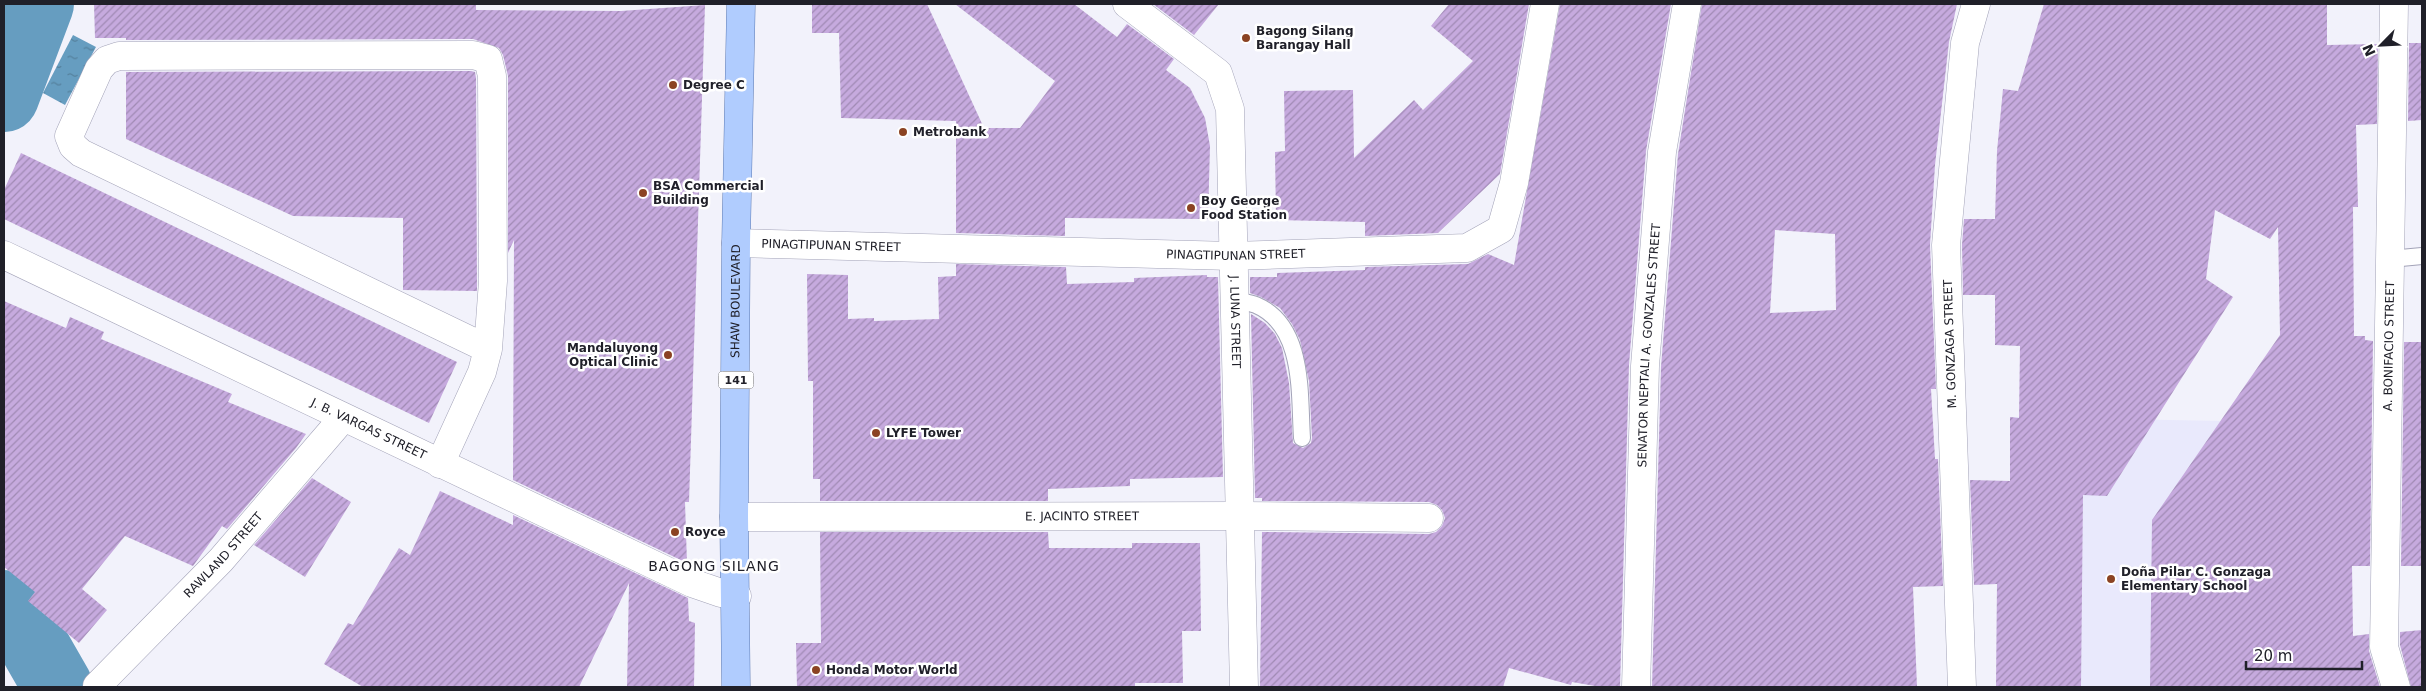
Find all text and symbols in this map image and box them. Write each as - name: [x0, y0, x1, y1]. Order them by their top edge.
- north arrow: [2356, 20, 2406, 70]
- place label: Bagong Silang Barangay Hall: [1256, 24, 1354, 52]
- marker: Bagong Silang Barangay Hall: [1240, 32, 1252, 44]
- text: N: [2359, 42, 2379, 59]
- place label: Degree C: [683, 78, 745, 92]
- marker: Degree C: [667, 79, 679, 91]
- place label: Metrobank: [913, 125, 987, 139]
- marker: Metrobank: [897, 126, 909, 138]
- place label: BSA Commercial Building: [653, 179, 764, 207]
- marker: BSA Commercial Building: [637, 187, 649, 199]
- place label: Boy George Food Station: [1201, 194, 1287, 222]
- marker: Boy George Food Station: [1185, 202, 1197, 214]
- street label: SENATOR NEPTALI A. GONZALES STREET: [1635, 222, 1663, 467]
- street label: PINAGTIPUNAN STREET: [761, 237, 902, 254]
- street label: SHAW BOULEVARD: [728, 244, 743, 358]
- street label: PINAGTIPUNAN STREET: [1166, 246, 1306, 263]
- street label: J. LUNA STREET: [1227, 274, 1243, 369]
- street label: M. GONZAGA STREET: [1941, 279, 1959, 409]
- street label: A. BONIFACIO STREET: [2381, 280, 2397, 411]
- place label: Mandaluyong Optical Clinic: [567, 341, 658, 369]
- marker: Mandaluyong Optical Clinic: [662, 349, 674, 361]
- road number: 141: [718, 372, 754, 388]
- street label: J. B. VARGAS STREET: [308, 395, 429, 463]
- place label: LYFE Tower: [886, 426, 961, 440]
- marker: LYFE Tower: [870, 427, 882, 439]
- street label: RAWLAND STREET: [181, 509, 266, 601]
- street label: E. JACINTO STREET: [1025, 509, 1140, 523]
- place label: Royce: [685, 525, 726, 539]
- marker: Royce: [669, 526, 681, 538]
- district label: BAGONG SILANG: [648, 558, 780, 574]
- place label: Doña Pilar C. Gonzaga Elementary School: [2121, 565, 2271, 593]
- marker: Doña Pilar C. Gonzaga Elementary School: [2105, 573, 2117, 585]
- scale bar: [2246, 638, 2362, 670]
- text: 20 m: [2254, 647, 2292, 665]
- place label: Honda Motor World: [826, 663, 958, 677]
- marker: Honda Motor World: [810, 664, 822, 676]

